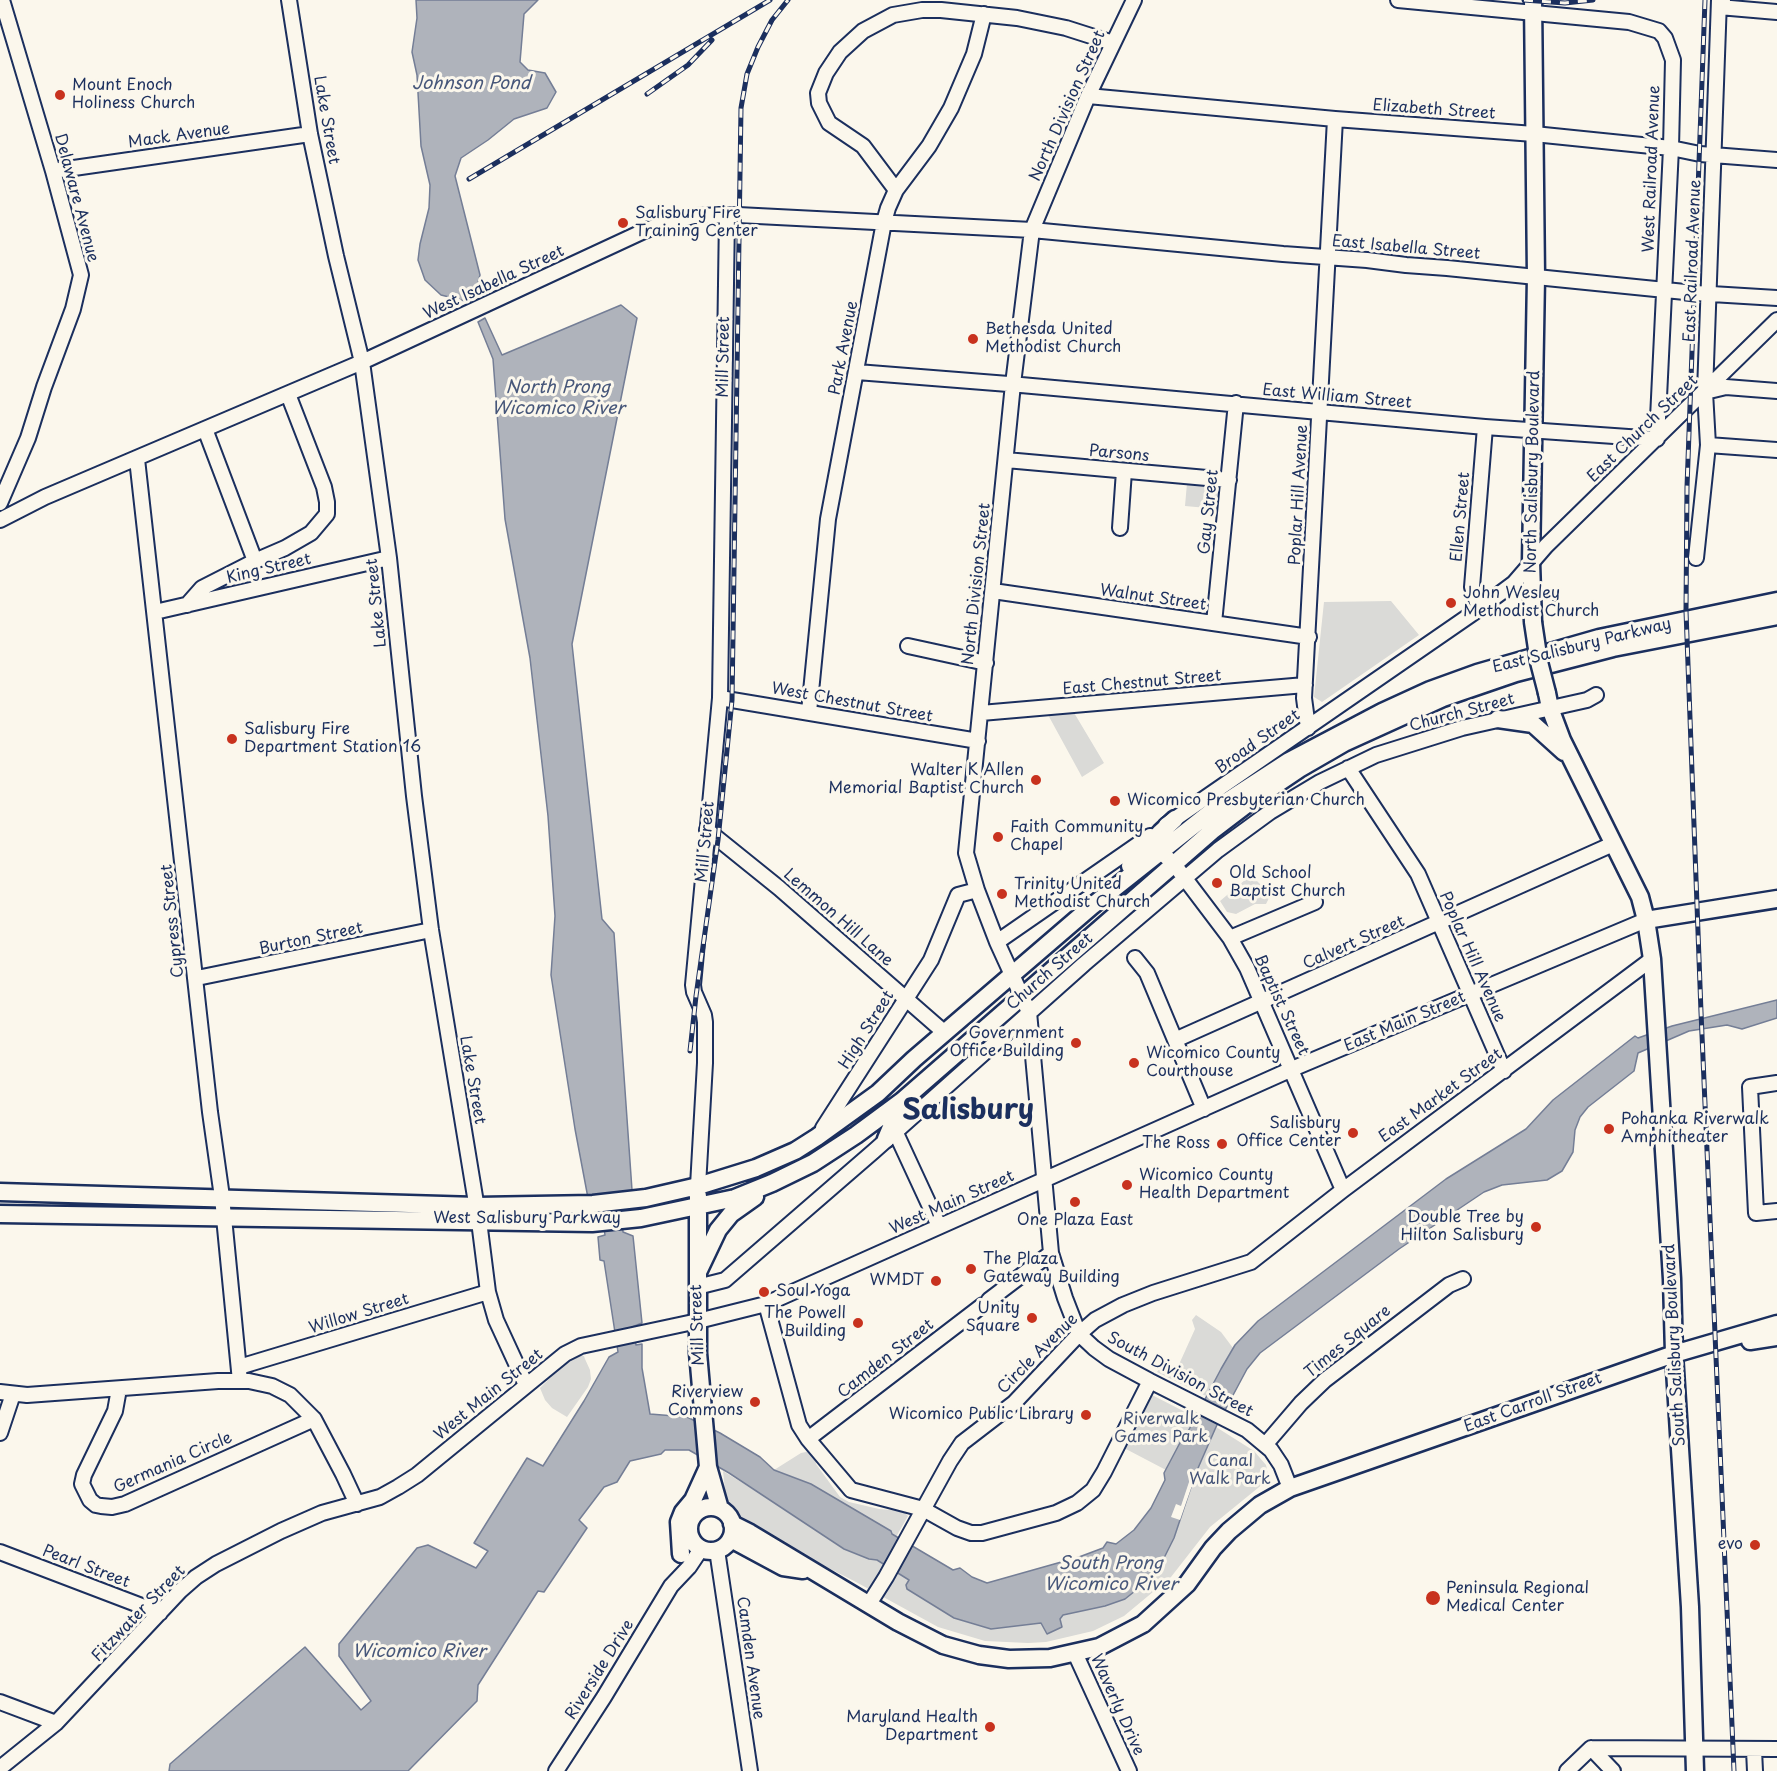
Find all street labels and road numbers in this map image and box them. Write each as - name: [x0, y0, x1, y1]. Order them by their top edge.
- street label: North Division Street: [1026, 28, 1110, 184]
- street label: Lake Street: [309, 74, 343, 166]
- street label: West Railroad Avenue: [1639, 85, 1665, 253]
- street label: Elizabeth Street: [1372, 96, 1496, 124]
- street label: Mack Avenue: [127, 119, 231, 153]
- street label: Delaware Avenue: [50, 132, 102, 264]
- street label: East Railroad Avenue: [1681, 179, 1705, 343]
- street label: East Isabella Street: [1331, 232, 1481, 264]
- street label: West Isabella Street: [421, 242, 567, 324]
- street label: Park Avenue: [825, 299, 863, 397]
- street label: Mill Street: [714, 316, 734, 398]
- street label: North Salisbury Boulevard: [1522, 370, 1544, 574]
- street label: East Church Street: [1584, 371, 1702, 487]
- street label: East William Street: [1262, 381, 1412, 413]
- street label: Poplar Hill Avenue: [1286, 424, 1312, 566]
- street label: Parsons: [1088, 442, 1150, 466]
- street label: Gay Street: [1195, 469, 1223, 555]
- street label: Ellen Street: [1448, 471, 1474, 563]
- street label: North Division Street: [959, 502, 995, 666]
- street label: King Street: [225, 550, 313, 588]
- street label: Lake Street: [363, 557, 391, 649]
- street label: Walnut Street: [1098, 581, 1208, 615]
- street label: East Salisbury Parkway: [1491, 614, 1673, 678]
- street label: East Chestnut Street: [1062, 666, 1222, 700]
- street label: West Chestnut Street: [770, 679, 934, 727]
- street label: Church Street: [1407, 690, 1517, 736]
- street label: Broad Street: [1212, 706, 1304, 778]
- street label: Mill Street: [693, 801, 719, 883]
- street label: Cypress Street: [157, 863, 189, 979]
- street label: Lemmon Hill Lane: [779, 865, 897, 971]
- street label: Poplar Hill Avenue: [1435, 889, 1509, 1025]
- street label: Calvert Street: [1300, 912, 1408, 974]
- street label: Burton Street: [257, 919, 365, 959]
- street label: Church Street: [1003, 929, 1097, 1015]
- street label: Baptist Street: [1249, 951, 1313, 1059]
- street label: High Street: [835, 987, 899, 1073]
- street label: East Main Street: [1341, 988, 1469, 1056]
- street label: Lake Street: [455, 1034, 489, 1126]
- street label: East Market Street: [1376, 1045, 1506, 1147]
- street label: West Main Street: [887, 1167, 1017, 1239]
- street label: West Salisbury Parkway: [433, 1209, 621, 1229]
- street label: South Salisbury Boulevard: [1660, 1243, 1690, 1447]
- street label: Mill Street: [687, 1284, 709, 1366]
- street label: Willow Street: [307, 1290, 411, 1338]
- street label: Times Square: [1301, 1302, 1395, 1382]
- street label: Circle Avenue: [994, 1310, 1082, 1398]
- street label: Camden Street: [834, 1315, 938, 1403]
- street label: South Division Street: [1104, 1328, 1256, 1422]
- street label: West Main Street: [431, 1345, 547, 1445]
- street label: East Carroll Street: [1461, 1369, 1605, 1437]
- street label: Germania Circle: [111, 1428, 235, 1498]
- street label: Pearl Street: [40, 1542, 132, 1592]
- street label: Fitzwater Street: [88, 1562, 190, 1666]
- street label: Camden Avenue: [732, 1595, 768, 1721]
- street label: Riverside Drive: [562, 1616, 638, 1724]
- street label: Waverly Drive: [1086, 1651, 1148, 1759]

